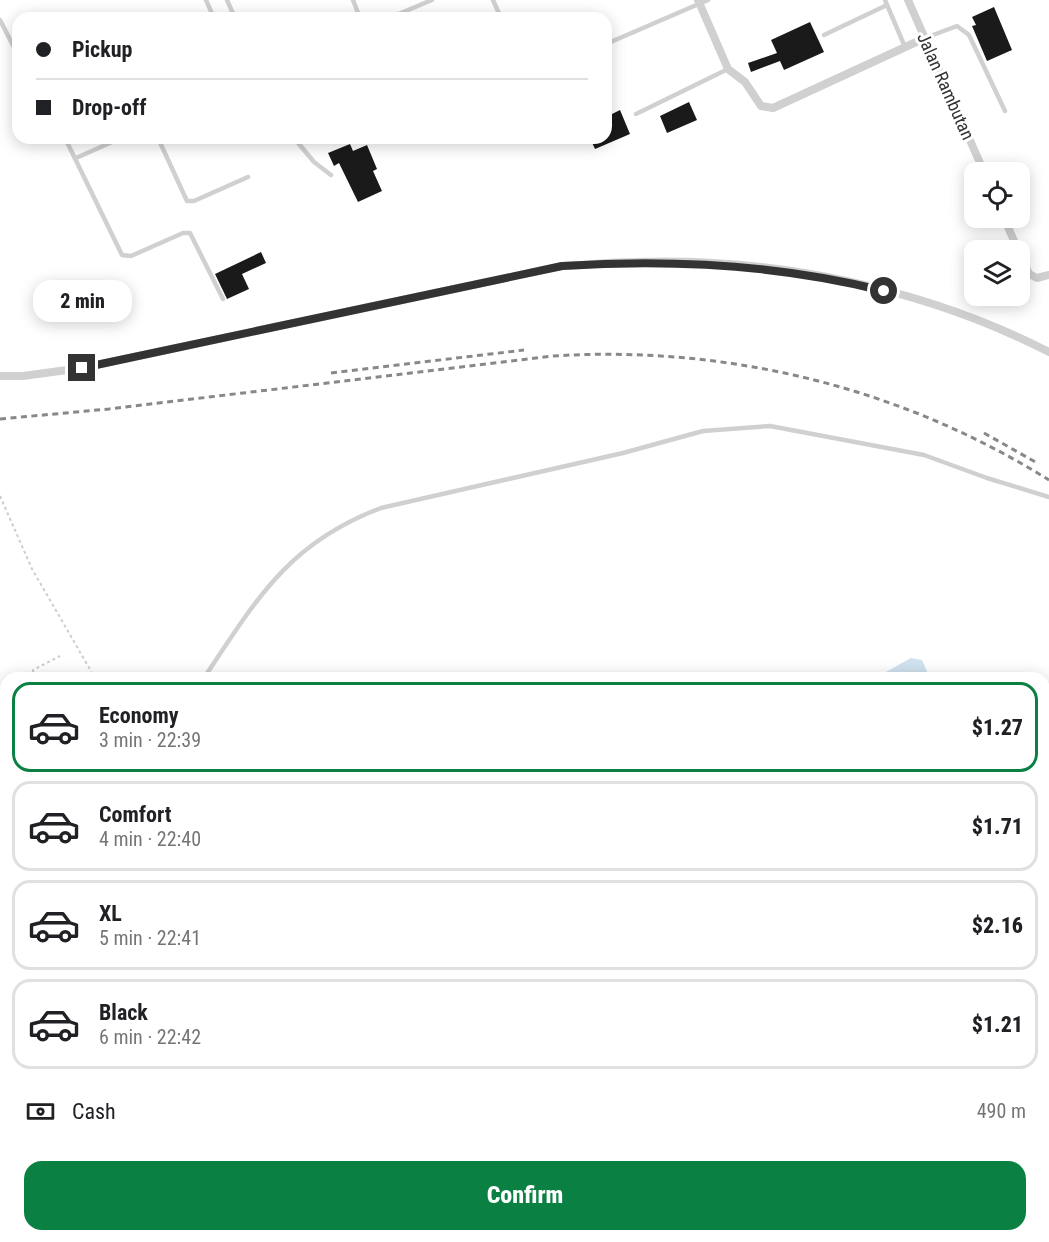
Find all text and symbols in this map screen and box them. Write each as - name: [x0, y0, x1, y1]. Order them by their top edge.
- street label: Jalan Rambutan: [913, 29, 979, 143]
- text: Pickup: [72, 37, 132, 62]
- text: Drop-off: [72, 95, 146, 120]
- map controls: [964, 162, 1030, 306]
- button: locate: [964, 162, 1030, 228]
- button: layers: [964, 240, 1030, 306]
- route start: [870, 277, 897, 304]
- callout: 2 min: [32, 281, 132, 323]
- text: 2 min: [60, 289, 105, 313]
- route end: [68, 354, 95, 381]
- icon: car: [27, 700, 81, 754]
- text: Economy: [99, 703, 179, 728]
- text: $1.27: [972, 715, 1023, 740]
- text: 3 min · 22:39: [99, 728, 201, 752]
- icon: car: [27, 799, 81, 853]
- text: Comfort: [99, 802, 172, 827]
- text: $1.71: [972, 814, 1023, 839]
- text: 4 min · 22:40: [99, 827, 201, 851]
- icon: car: [27, 898, 81, 952]
- text: XL: [99, 901, 122, 926]
- text: $2.16: [972, 913, 1023, 938]
- text: 5 min · 22:41: [99, 926, 201, 950]
- icon: car: [27, 997, 81, 1051]
- text: Black: [99, 1000, 148, 1025]
- text: $1.21: [972, 1012, 1023, 1037]
- text: 6 min · 22:42: [99, 1025, 201, 1049]
- icon: cash: [24, 1095, 57, 1128]
- text: Cash: [72, 1099, 116, 1124]
- text: 490 m: [977, 1099, 1026, 1123]
- button: Confirm: [24, 1161, 1026, 1230]

